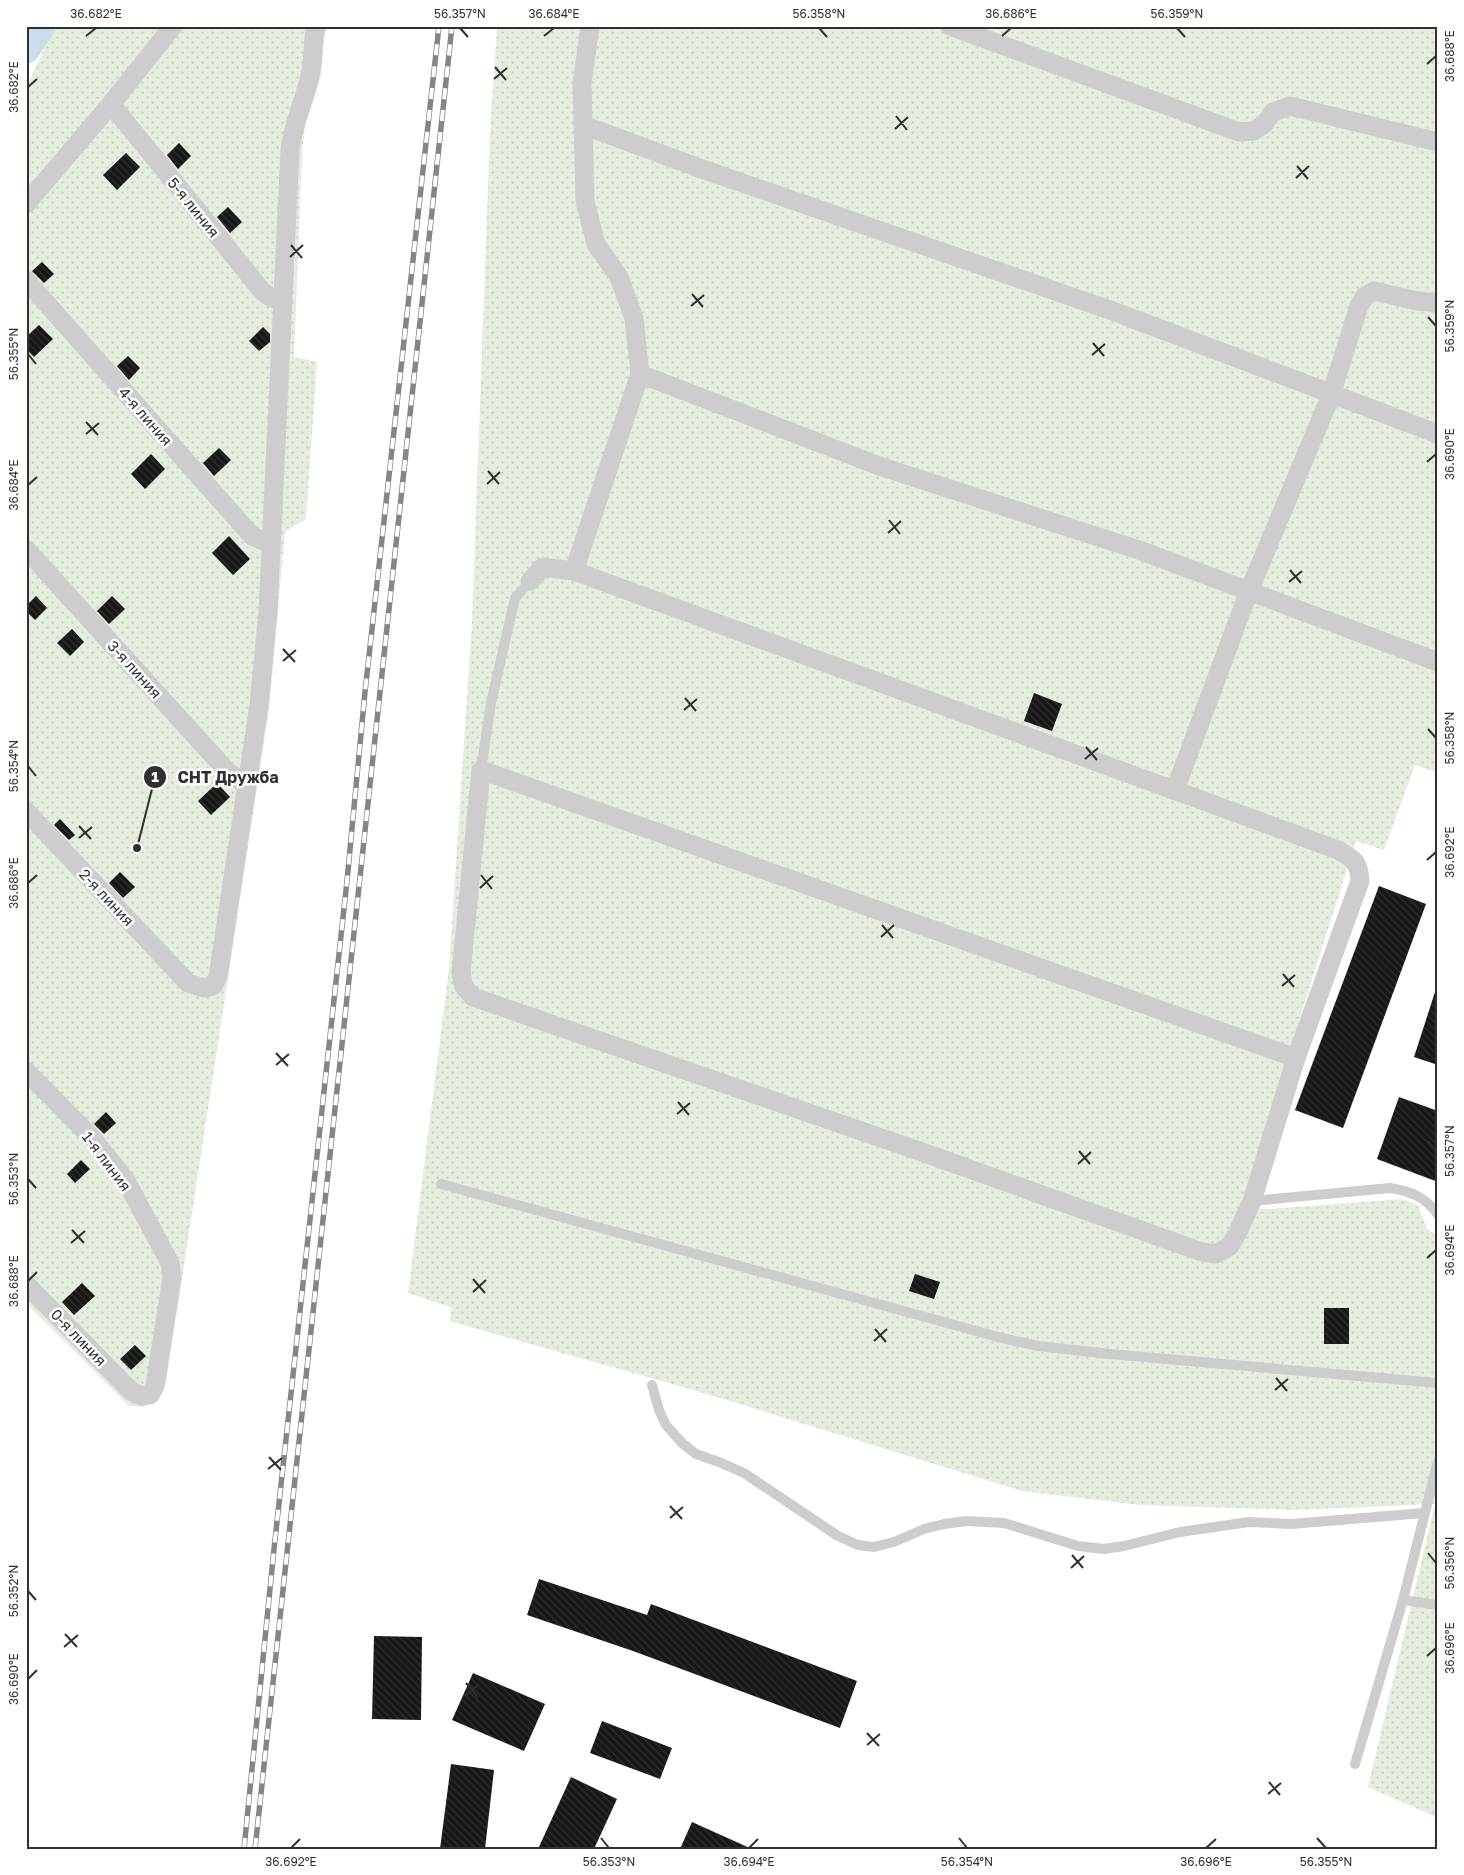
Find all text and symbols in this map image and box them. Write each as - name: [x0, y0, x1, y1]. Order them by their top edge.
- text: 36.682°E: [70, 6, 122, 21]
- text: 56.357°N: [434, 6, 486, 21]
- text: 36.684°E: [528, 6, 580, 21]
- text: 56.358°N: [793, 6, 845, 21]
- text: 36.686°E: [985, 6, 1037, 21]
- text: 56.359°N: [1151, 6, 1203, 21]
- text: 36.688°E: [1442, 30, 1457, 82]
- text: 36.682°E: [6, 61, 21, 113]
- street label: 5-я линия: [165, 174, 223, 240]
- text: 56.359°N: [1442, 300, 1457, 352]
- text: 56.355°N: [6, 328, 21, 380]
- street label: 4-я линия: [116, 383, 176, 449]
- text: 36.690°E: [1442, 428, 1457, 480]
- text: 36.684°E: [6, 459, 21, 511]
- street label: 3-я линия: [104, 636, 166, 702]
- text: 56.358°N: [1442, 712, 1457, 764]
- text: 56.354°N: [6, 740, 21, 792]
- callout: СНТ Дружба: [143, 761, 289, 792]
- text: 1: [151, 767, 159, 785]
- text: СНТ Дружба: [177, 767, 279, 787]
- text: 36.692°E: [1442, 826, 1457, 878]
- text: 36.686°E: [6, 857, 21, 909]
- street label: 2-я линия: [76, 865, 138, 929]
- text: 56.357°N: [1442, 1125, 1457, 1177]
- street label: 1-я линия: [79, 1128, 135, 1194]
- text: 56.353°N: [6, 1153, 21, 1205]
- text: 36.694°E: [1442, 1224, 1457, 1276]
- text: 36.688°E: [6, 1255, 21, 1307]
- street label: 0-я линия: [47, 1305, 111, 1369]
- text: 56.356°N: [1442, 1537, 1457, 1589]
- text: 56.352°N: [6, 1565, 21, 1617]
- text: 36.696°E: [1442, 1622, 1457, 1674]
- text: 36.690°E: [6, 1653, 21, 1705]
- text: 36.692°E: [265, 1854, 317, 1869]
- text: 56.353°N: [583, 1854, 635, 1869]
- text: 36.694°E: [723, 1854, 775, 1869]
- text: 56.354°N: [941, 1854, 993, 1869]
- text: 36.696°E: [1180, 1854, 1232, 1869]
- text: 56.355°N: [1300, 1854, 1352, 1869]

